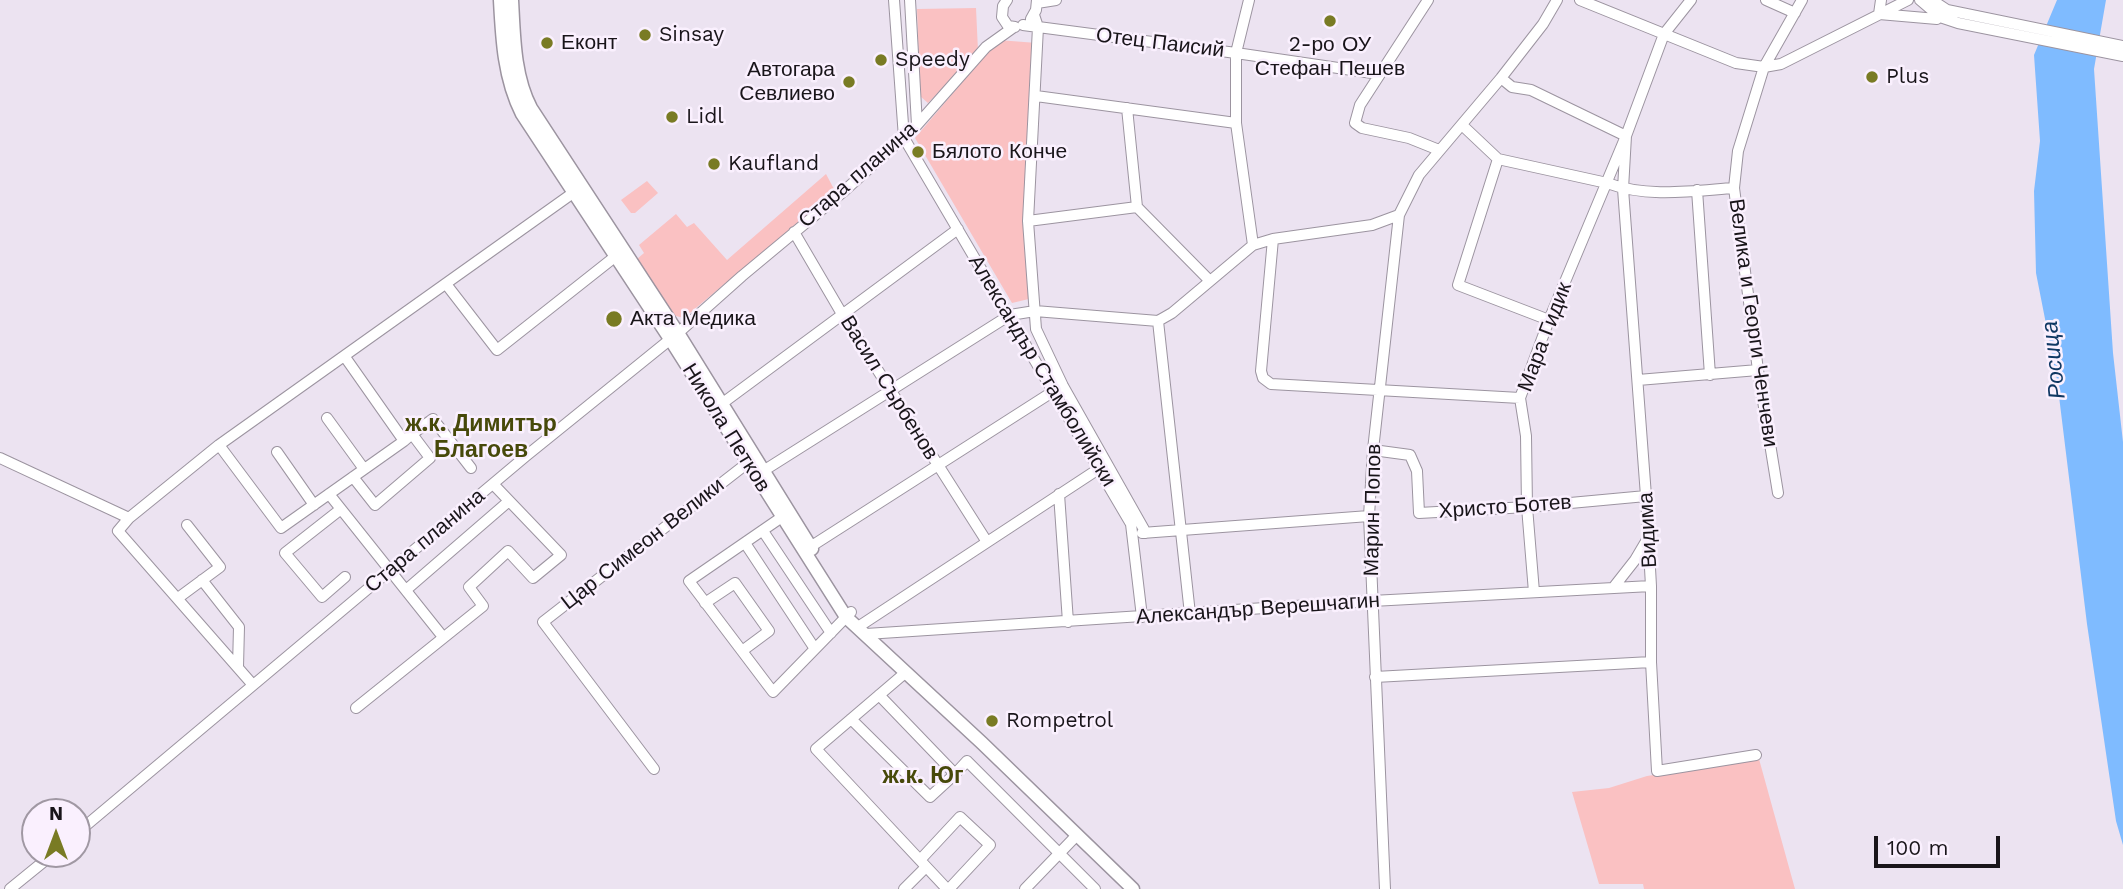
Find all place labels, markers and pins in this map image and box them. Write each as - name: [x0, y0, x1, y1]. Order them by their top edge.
- marker: 2-ро ОУ Стефан Пешев: [1322, 13, 1338, 29]
- place label: Sinsay: [659, 22, 724, 48]
- marker: Sinsay: [637, 27, 653, 43]
- place label: Еконт: [561, 30, 617, 56]
- place label: 2-ро ОУ Стефан Пешев: [1255, 32, 1405, 82]
- marker: Еконт: [539, 35, 555, 51]
- place label: Speedy: [895, 47, 970, 73]
- marker: Speedy: [873, 52, 889, 68]
- place label: Автогара Севлиево: [739, 57, 835, 107]
- place label: Plus: [1886, 64, 1929, 90]
- marker: Plus: [1864, 69, 1880, 85]
- marker: Автогара Севлиево: [841, 74, 857, 90]
- place label: Lidl: [686, 104, 724, 130]
- marker: Lidl: [664, 109, 680, 125]
- place label: Бялото Конче: [932, 139, 1067, 165]
- marker: Бялото Конче: [910, 144, 926, 160]
- place label: Kaufland: [728, 151, 819, 177]
- marker: Kaufland: [706, 156, 722, 172]
- place label: Акта Медика: [630, 306, 756, 332]
- marker: Акта Медика: [604, 309, 624, 329]
- place label: Rompetrol: [1006, 708, 1113, 734]
- marker: Rompetrol: [984, 713, 1000, 729]

